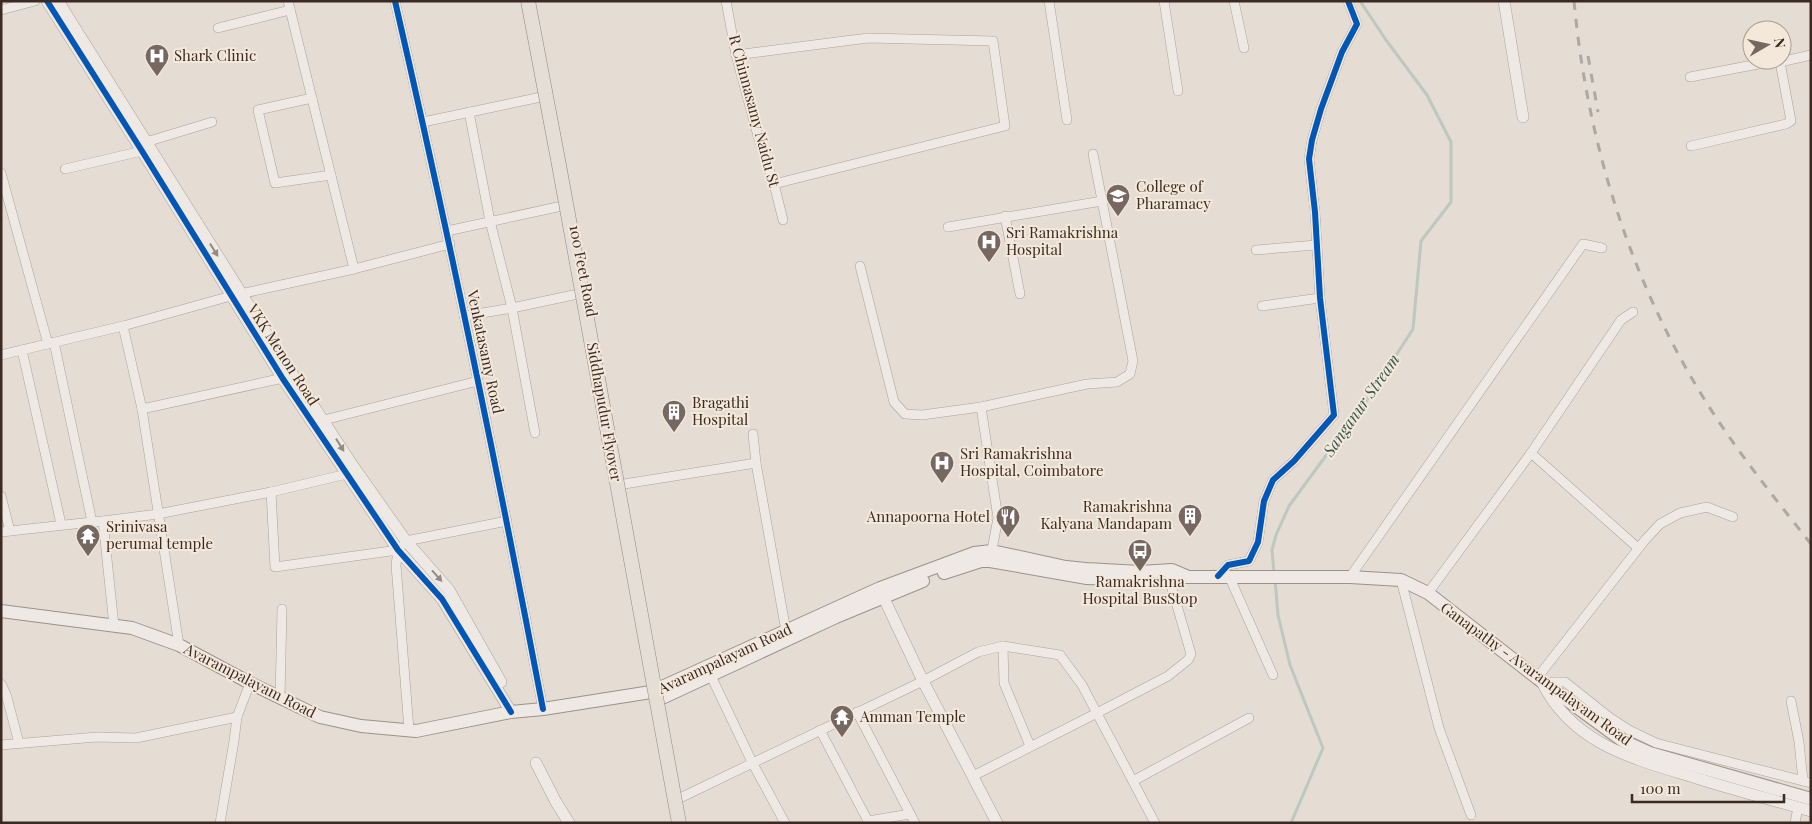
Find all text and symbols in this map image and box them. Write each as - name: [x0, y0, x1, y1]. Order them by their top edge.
- north arrow: [1742, 20, 1792, 70]
- street label: R Chinnasamy Naidu St: [725, 32, 785, 190]
- text: N: [1770, 36, 1791, 49]
- hospital icon: Shark Clinic: [144, 43, 170, 77]
- place label: Shark Clinic: [174, 45, 256, 65]
- place label: College of Pharamacy: [1136, 176, 1211, 213]
- school or university icon: College of Pharamacy: [1105, 183, 1131, 217]
- place label: Sri Ramakrishna Hospital: [1006, 222, 1119, 259]
- street label: 100 Feet Road: [565, 223, 603, 319]
- hospital icon: Sri Ramakrishna Hospital: [976, 229, 1002, 263]
- one-way arrow: [209, 243, 219, 257]
- street label: Venkatasamy Road: [463, 287, 509, 416]
- street label: VKK Menon Road: [243, 299, 324, 409]
- street label: Siddhapudur Flyover: [583, 341, 627, 483]
- water label: Sanganur Stream: [1317, 349, 1404, 461]
- place label: Bragathi Hospital: [692, 392, 750, 429]
- building icon: Bragathi Hospital: [661, 399, 687, 433]
- one-way arrow: [335, 439, 345, 452]
- place label: Sri Ramakrishna Hospital, Coimbatore: [960, 443, 1104, 480]
- hospital icon: Sri Ramakrishna Hospital, Coimbatore: [929, 450, 955, 484]
- place label: Ramakrishna Kalyana Mandapam: [1040, 496, 1173, 533]
- building icon: Ramakrishna Kalyana Mandapam: [1177, 503, 1203, 537]
- restaurant icon: Annapoorna Hotel: [995, 504, 1021, 538]
- place label: Annapoorna Hotel: [866, 506, 990, 526]
- place label: Srinivasa perumal temple: [106, 516, 213, 553]
- temple icon: Srinivasa perumal temple: [75, 523, 101, 557]
- bus stop icon: Ramakrishna Hospital BusStop: [1127, 538, 1153, 572]
- one-way arrow: [431, 569, 443, 581]
- place label: Ramakrishna Hospital BusStop: [1082, 571, 1198, 608]
- street label: Ganapathy - Avarampalayam Road: [1437, 597, 1636, 750]
- street label: Avarampalayam Road: [653, 618, 795, 698]
- street label: Avarampalayam Road: [180, 638, 320, 722]
- temple icon: Amman Temple: [829, 704, 855, 738]
- place label: Amman Temple: [859, 706, 966, 726]
- scale bar: [1632, 772, 1784, 804]
- text: 100 m: [1640, 778, 1681, 798]

